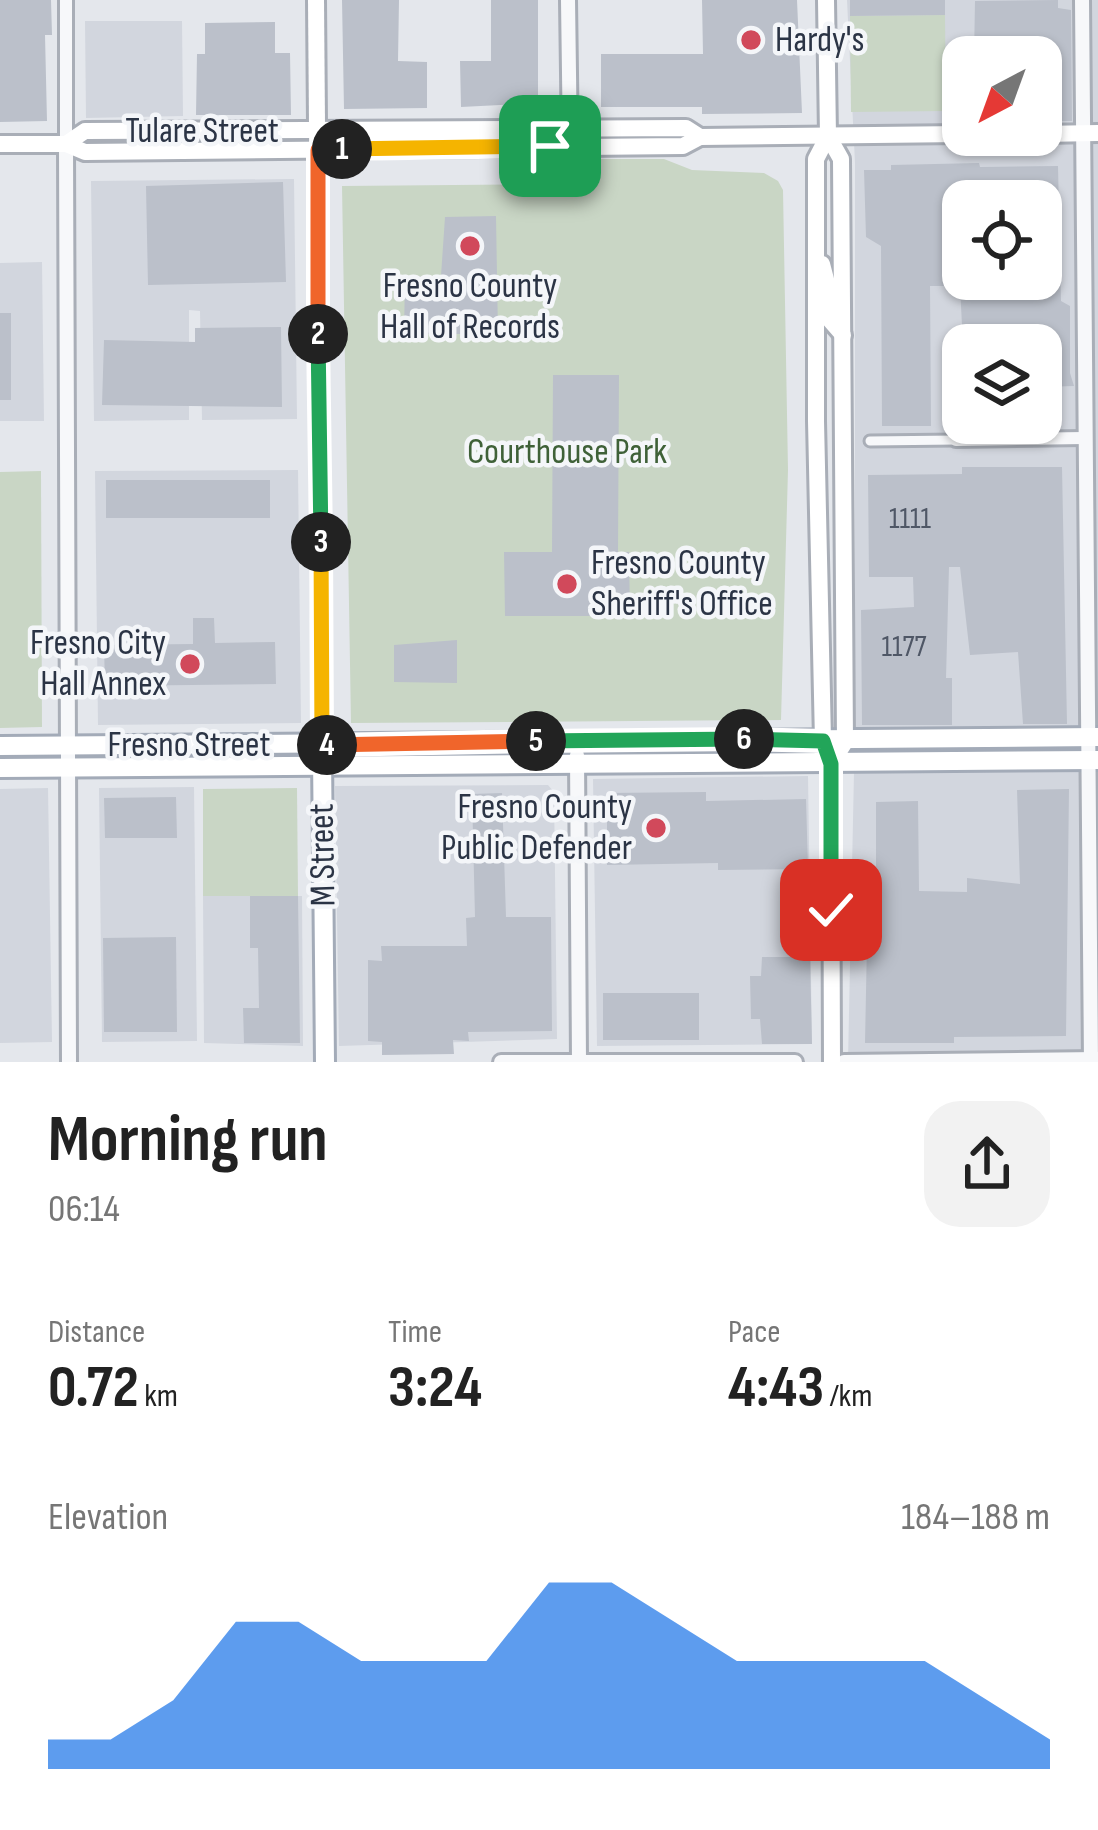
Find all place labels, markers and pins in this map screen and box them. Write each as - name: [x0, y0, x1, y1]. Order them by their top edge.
- place label: Hardy's: [775, 19, 864, 62]
- marker: Hardy's: [738, 27, 764, 53]
- pin: [499, 95, 601, 197]
- pin: 1: [312, 119, 372, 179]
- marker: Fresno County Hall of Records: [457, 233, 483, 259]
- place label: Fresno County Hall of Records: [380, 265, 560, 349]
- pin: 2: [288, 304, 348, 364]
- pin: 3: [291, 512, 351, 572]
- place label: Fresno County Sheriff's Office: [591, 542, 773, 626]
- marker: Fresno County Sheriff's Office: [554, 571, 580, 597]
- place label: Fresno City Hall Annex: [30, 622, 166, 706]
- marker: Fresno City Hall Annex: [177, 651, 203, 677]
- pin: 6: [714, 709, 774, 769]
- pin: 5: [506, 711, 566, 771]
- pin: 4: [297, 715, 357, 775]
- place label: Fresno County Public Defender: [441, 786, 632, 870]
- marker: Fresno County Public Defender: [643, 815, 669, 841]
- pin: [780, 859, 882, 961]

